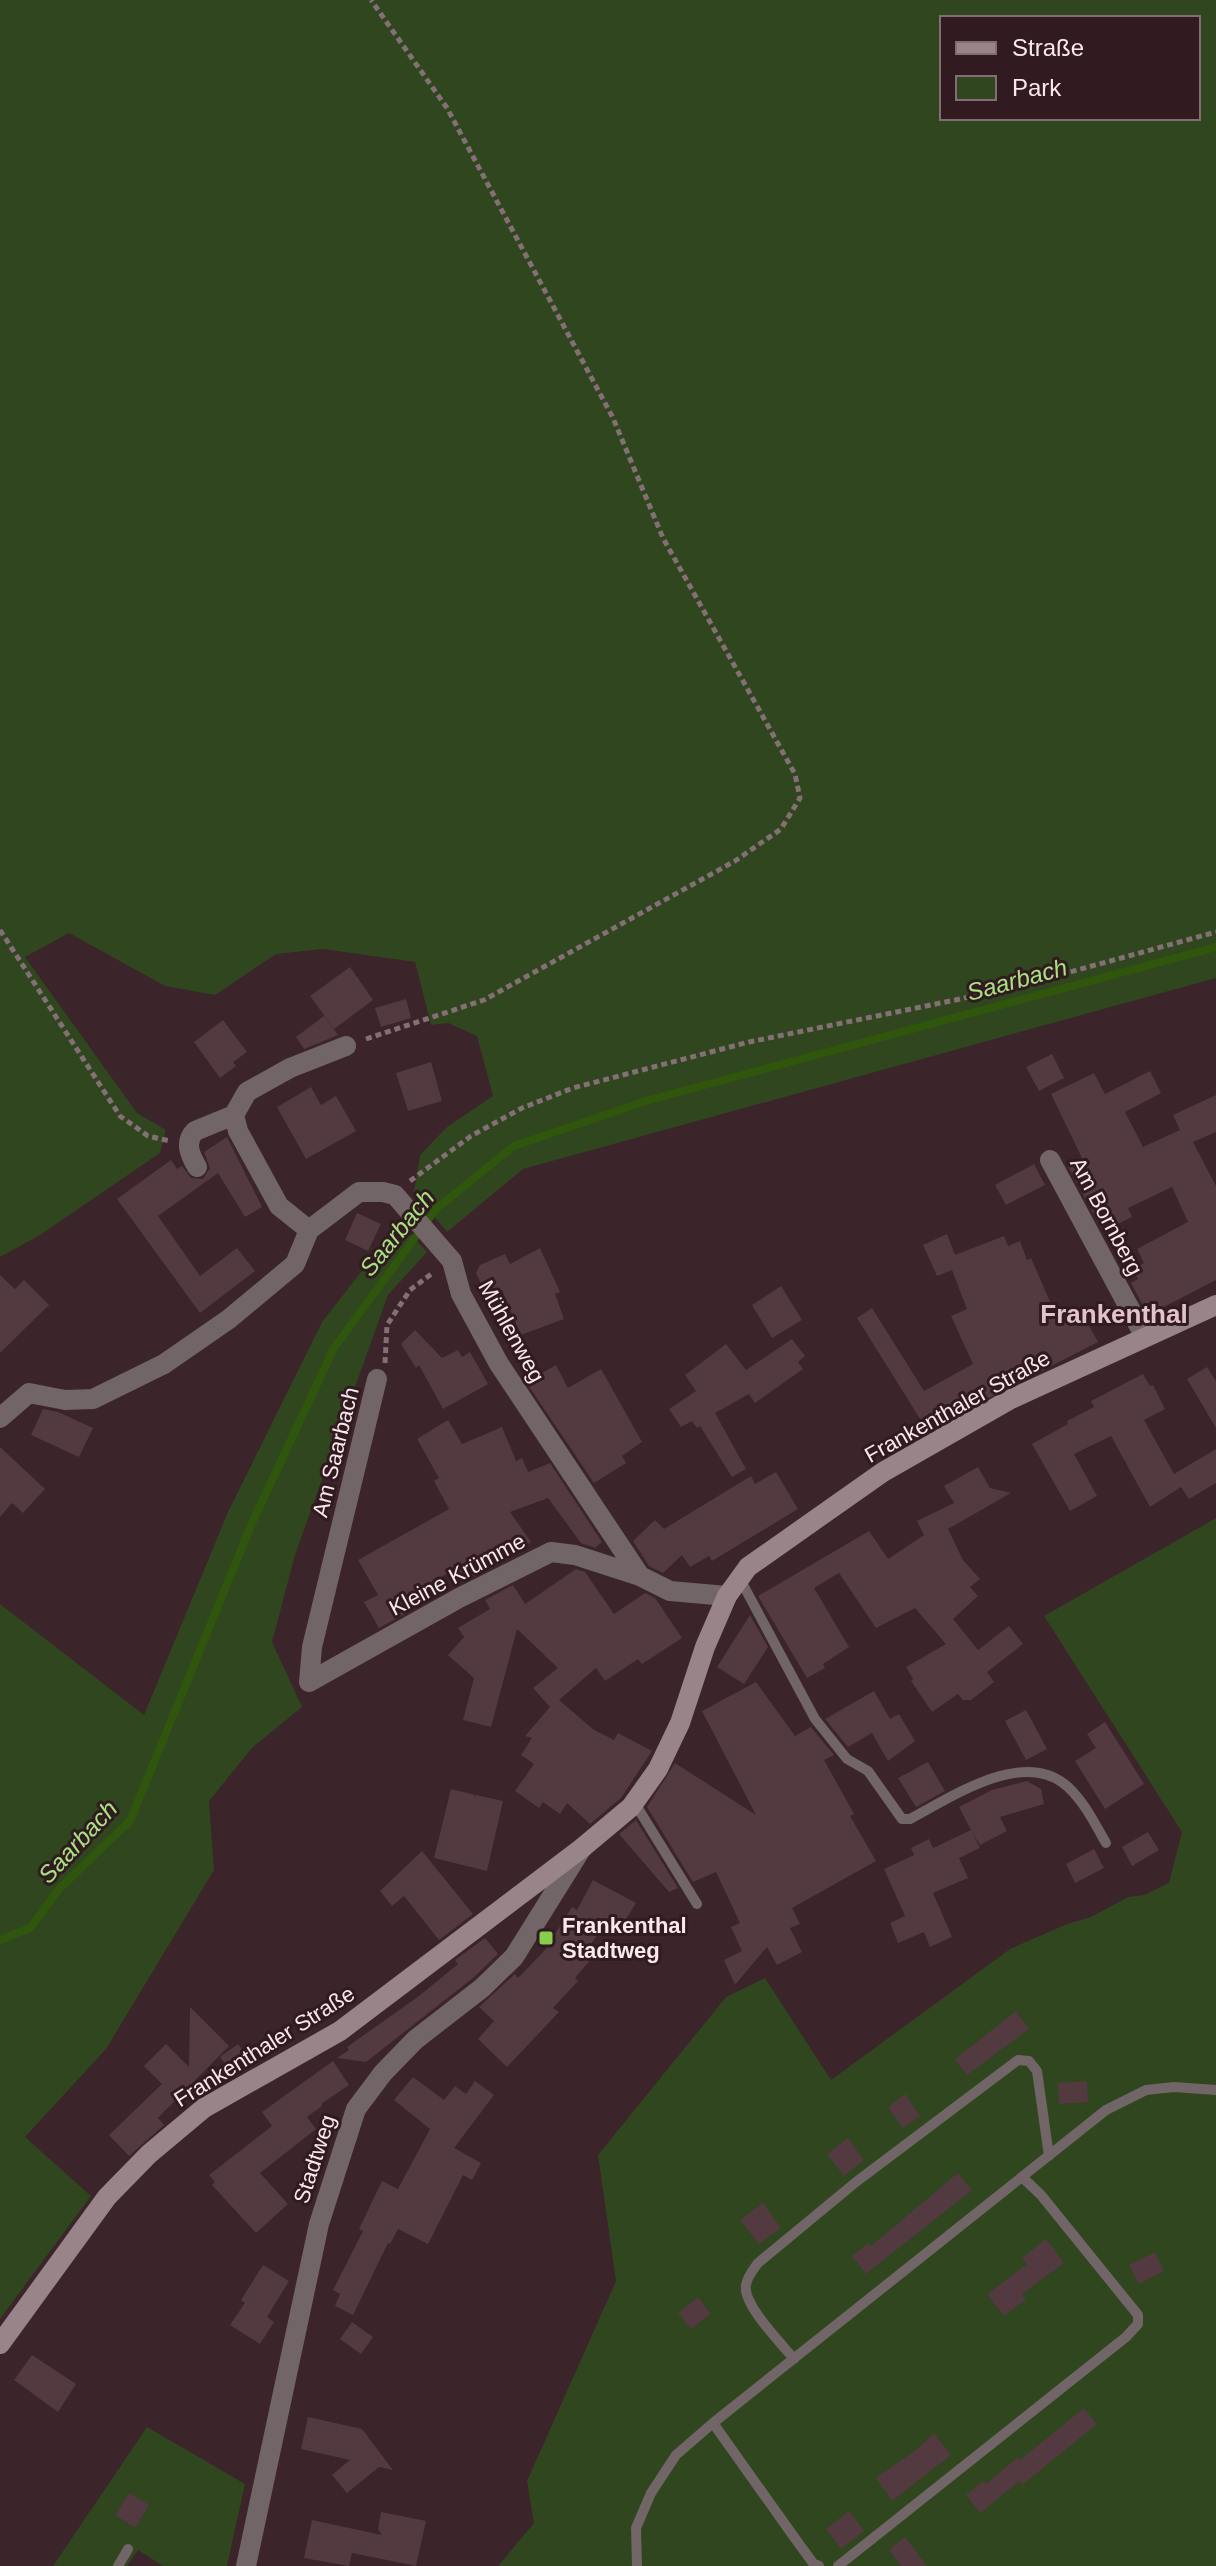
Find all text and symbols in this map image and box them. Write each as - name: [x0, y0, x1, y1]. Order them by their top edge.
- legend: [940, 16, 1200, 120]
- text: Straße: [1012, 34, 1084, 61]
- text: Park: [1012, 74, 1062, 101]
- water label: Saarbach: [964, 953, 1070, 1006]
- street label: Am Bornberg: [1065, 1153, 1148, 1279]
- water label: Saarbach: [354, 1184, 439, 1281]
- street label: Mühlenweg: [473, 1276, 550, 1387]
- district label: Frankenthal: [1040, 1299, 1188, 1329]
- street label: Frankenthaler Straße: [860, 1345, 1054, 1468]
- street label: Am Saarbach: [307, 1384, 364, 1520]
- street label: Kleine Krümme: [385, 1528, 529, 1621]
- water label: Saarbach: [33, 1795, 123, 1888]
- place label: Frankenthal Stadtweg: [562, 1913, 687, 1963]
- marker: Frankenthal Stadtweg: [537, 1929, 555, 1947]
- street label: Frankenthaler Straße: [169, 1981, 359, 2112]
- street label: Stadtweg: [288, 2112, 341, 2207]

